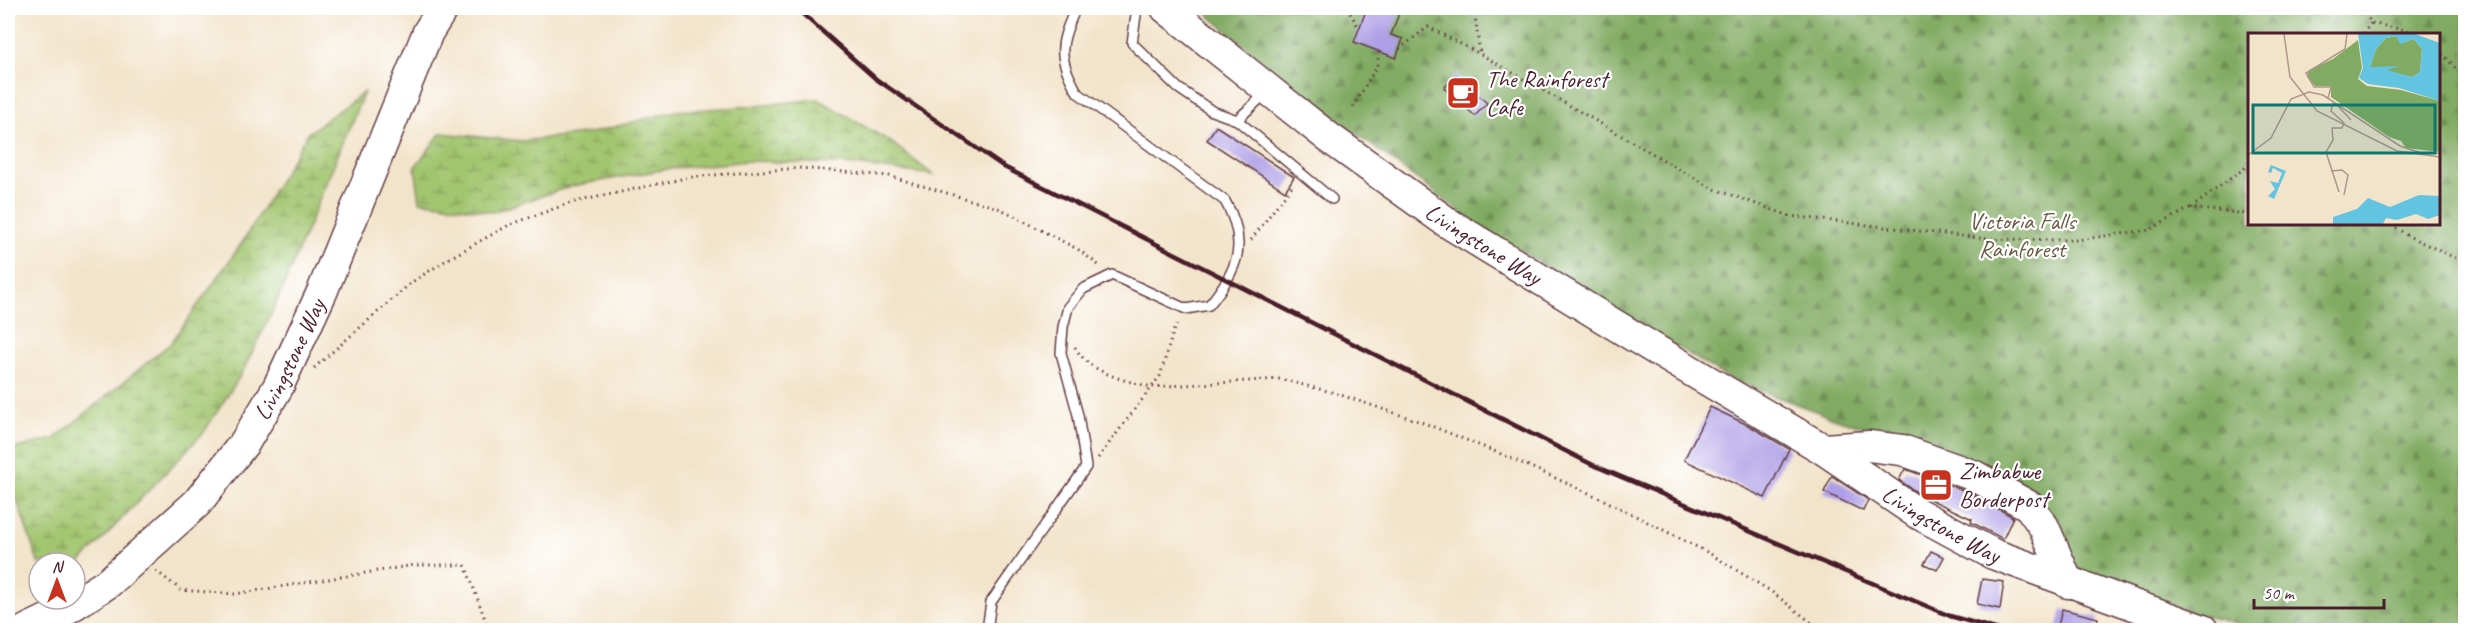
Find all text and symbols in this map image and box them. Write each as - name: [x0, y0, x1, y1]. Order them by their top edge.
- inset map: [2248, 33, 2440, 225]
- place label: The Rainforest Cafe: [1486, 64, 1610, 122]
- cafe icon: The Rainforest Cafe: [1445, 75, 1481, 111]
- street label: Livingstone Way: [1420, 197, 1549, 292]
- park label: Victoria Falls Rainforest: [1969, 206, 2077, 264]
- street label: Livingstone Way: [247, 292, 333, 425]
- place label: Zimbabwe Borderpost: [1959, 456, 2051, 514]
- office icon: Zimbabwe Borderpost: [1918, 467, 1954, 503]
- street label: Livingstone Way: [1876, 479, 2005, 571]
- north arrow: [27, 551, 87, 611]
- text: N: [52, 557, 65, 577]
- scale bar: [2254, 572, 2384, 610]
- text: 50 m: [2263, 582, 2296, 604]

